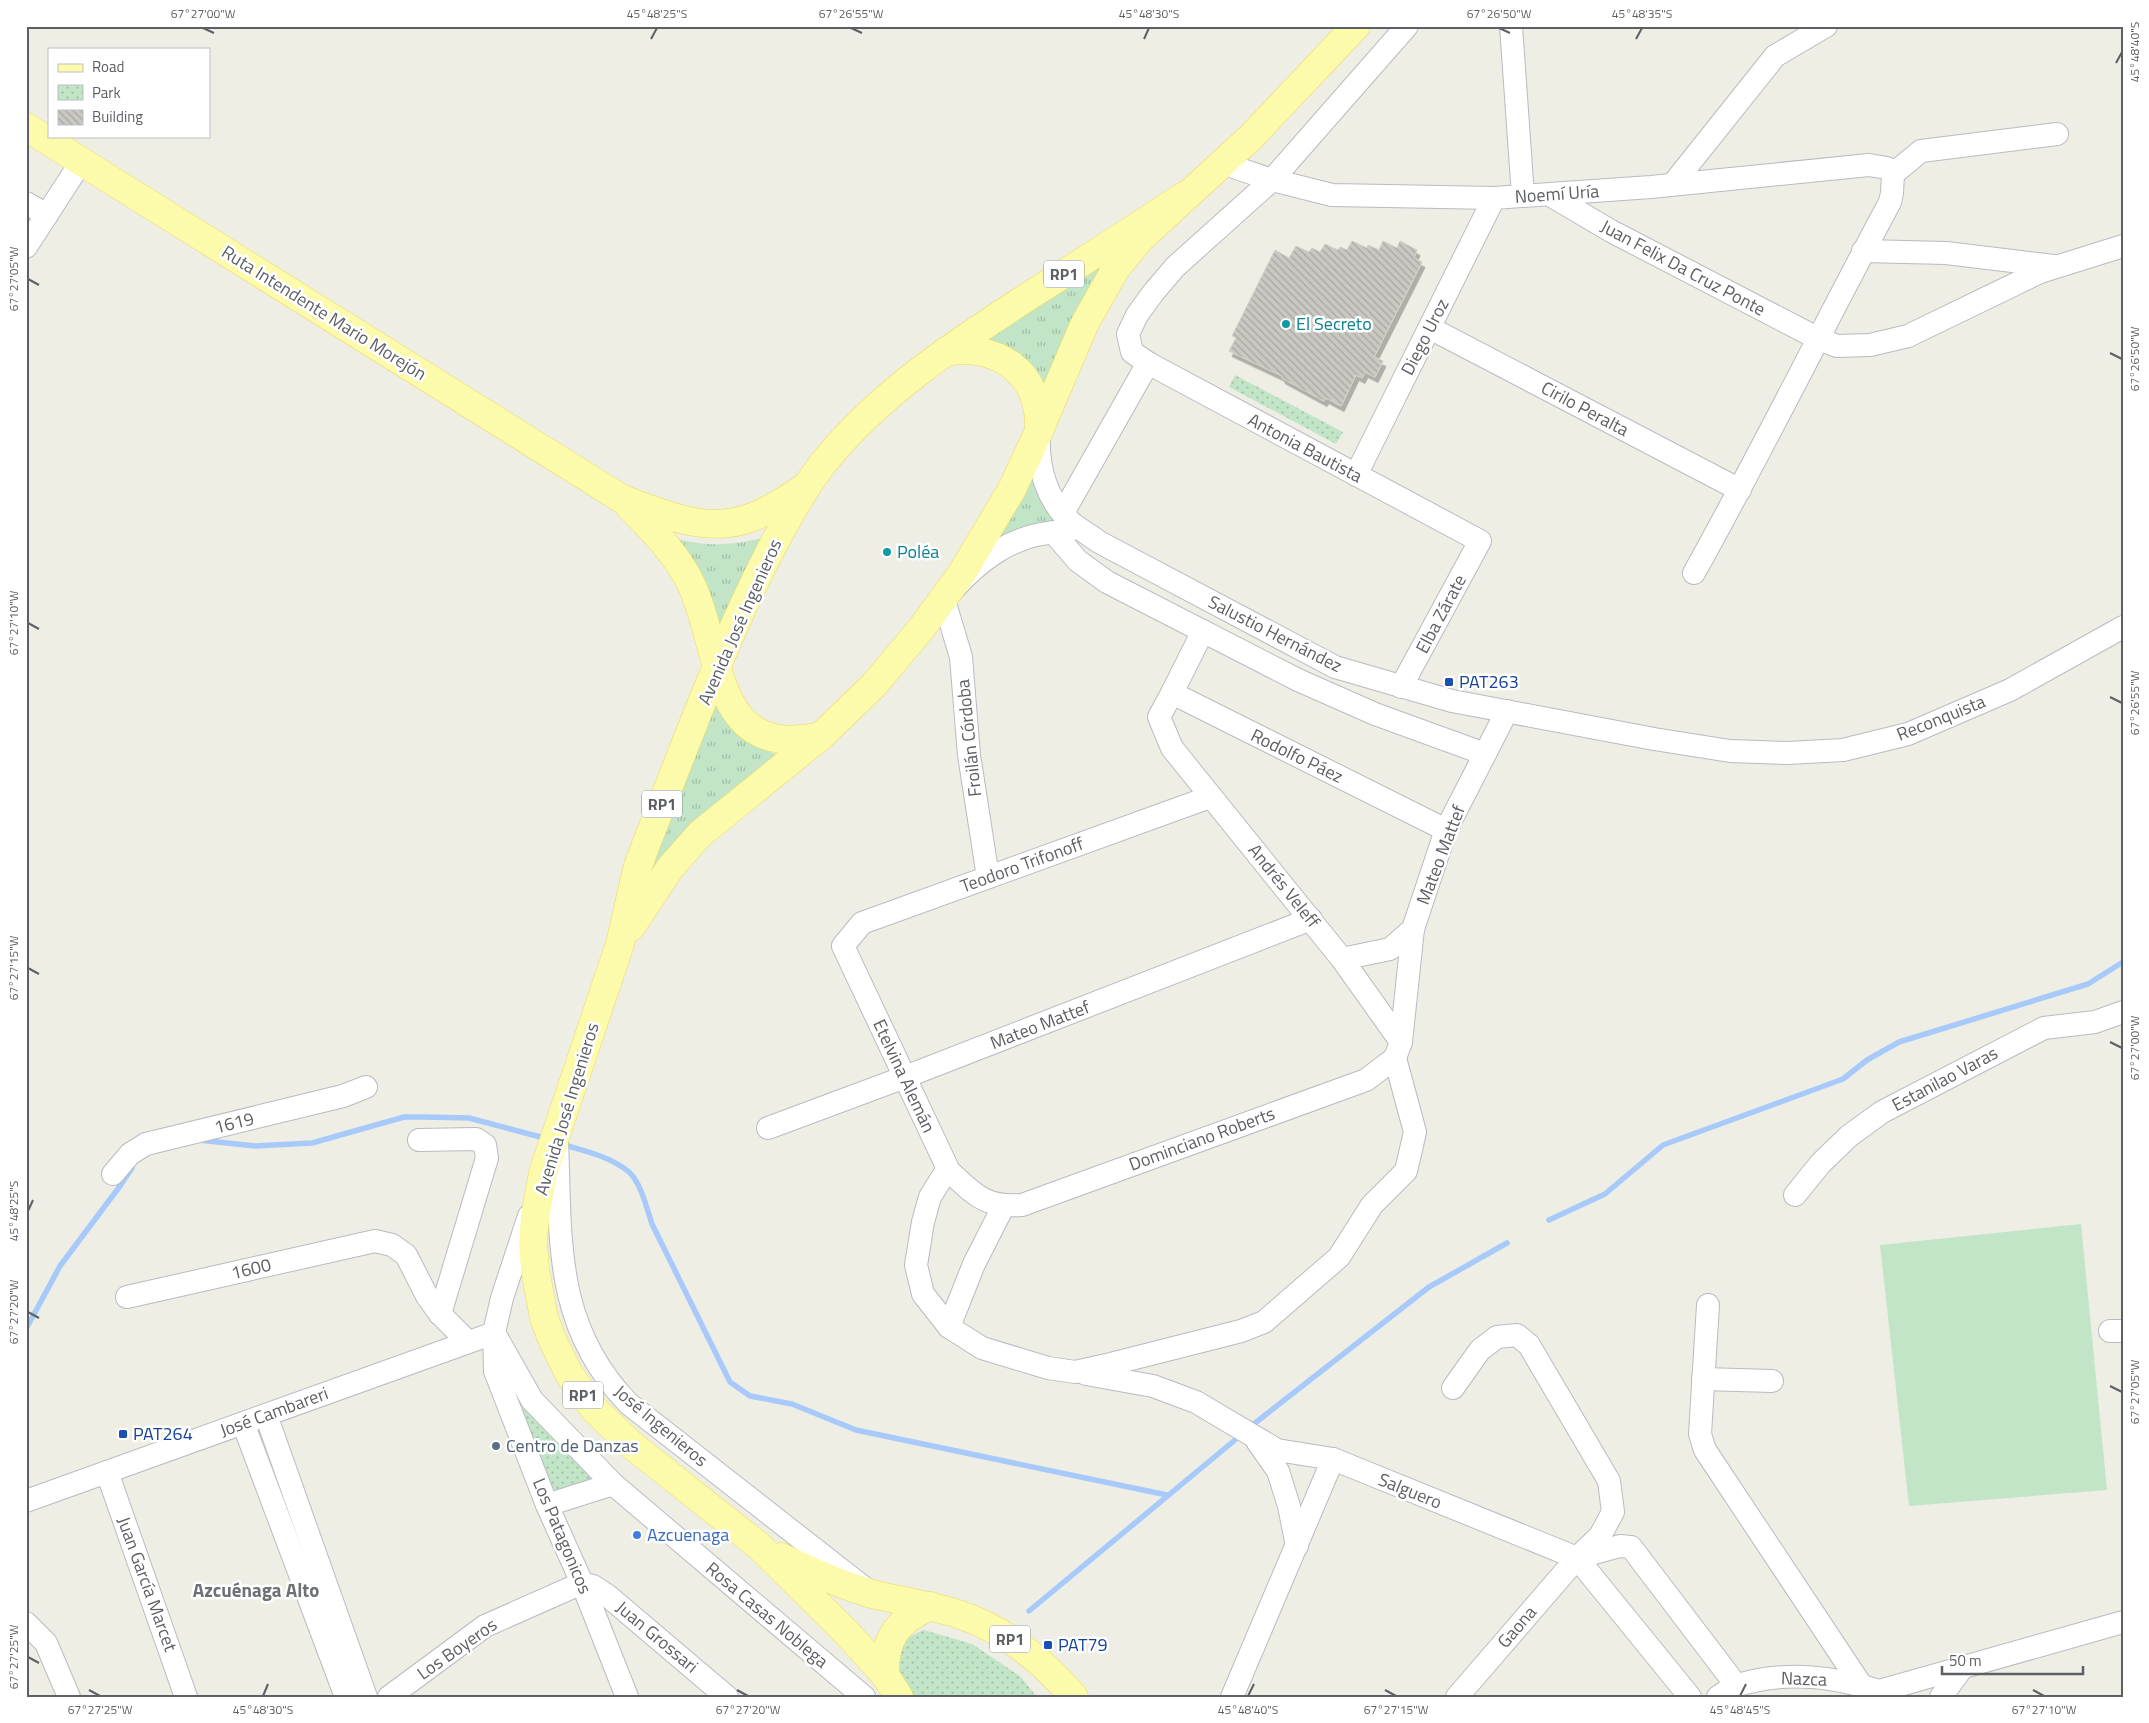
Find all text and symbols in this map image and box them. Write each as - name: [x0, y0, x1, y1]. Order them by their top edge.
- text: 67°27'00"W: [171, 4, 236, 23]
- text: 45°48'25"S: [627, 4, 687, 23]
- text: 67°26'55"W: [819, 4, 884, 23]
- text: 45°48'30"S: [1119, 4, 1179, 23]
- text: 67°26'50"W: [1467, 4, 1532, 23]
- text: 45°48'35"S: [1612, 4, 1672, 23]
- text: 45°48'40"S: [2125, 22, 2144, 82]
- legend: [48, 48, 210, 138]
- text: Road: [92, 55, 124, 78]
- text: Park: [92, 81, 121, 104]
- text: Building: [92, 105, 143, 128]
- street label: Noemí Uría: [1514, 177, 1600, 210]
- street label: Juan Felix Da Cruz Ponte: [1596, 213, 1770, 322]
- street label: Ruta Intendente Mario Morejón: [217, 238, 432, 387]
- text: 67°27'05"W: [4, 246, 23, 311]
- road number: RP1: [1044, 260, 1084, 288]
- street label: Diego Uroz: [1394, 294, 1455, 380]
- place label: El Secreto: [1296, 310, 1372, 337]
- marker: El Secreto: [1280, 318, 1292, 330]
- text: 67°26'50"W: [2125, 326, 2144, 391]
- street label: Cirilo Peralta: [1537, 374, 1634, 443]
- street label: Antonia Bautista: [1243, 406, 1367, 489]
- street label: Avenida José Ingenieros: [691, 534, 788, 709]
- place label: Poléa: [897, 538, 939, 565]
- marker: Poléa: [881, 546, 893, 558]
- street label: Elba Zárate: [1408, 570, 1473, 658]
- street label: Salustio Hernández: [1204, 588, 1347, 679]
- text: 67°27'10"W: [4, 590, 23, 655]
- place label: PAT263: [1459, 668, 1519, 695]
- text: 67°26'55"W: [2125, 670, 2144, 735]
- marker: PAT263: [1443, 676, 1455, 688]
- street label: Froilán Córdoba: [949, 678, 988, 798]
- street label: Reconquista: [1892, 687, 1989, 748]
- street label: Rodolfo Páez: [1246, 722, 1348, 790]
- road number: RP1: [642, 791, 682, 818]
- street label: Mateo Mattef: [1409, 801, 1472, 909]
- street label: Teodoro Trifonoff: [956, 830, 1087, 899]
- street label: Andrés Veleff: [1242, 838, 1327, 934]
- text: 67°27'15"W: [4, 935, 23, 1000]
- street label: Mateo Mattef: [986, 993, 1094, 1056]
- street label: Etelvina Alemán: [866, 1015, 943, 1137]
- text: 67°27'00"W: [2125, 1015, 2144, 1080]
- street label: Avenida José Ingenieros: [527, 1019, 606, 1198]
- street label: Estanilao Varas: [1887, 1039, 2003, 1118]
- street label: Dominciano Roberts: [1125, 1100, 1279, 1177]
- street label: 1619: [211, 1105, 257, 1140]
- text: 45°48'25"S: [4, 1181, 23, 1241]
- street label: 1600: [228, 1251, 274, 1286]
- text: 67°27'20"W: [4, 1279, 23, 1344]
- text: 67°27'05"W: [2125, 1359, 2144, 1424]
- street label: José Ingenieros: [609, 1378, 714, 1473]
- street label: José Cambareri: [216, 1379, 332, 1444]
- road number: RP1: [563, 1382, 603, 1408]
- place label: PAT264: [133, 1420, 193, 1447]
- marker: PAT264: [117, 1428, 129, 1440]
- place label: Centro de Danzas: [506, 1432, 639, 1459]
- marker: Centro de Danzas: [490, 1440, 502, 1452]
- street label: Salguero: [1374, 1466, 1446, 1515]
- street label: Los Patagonicos: [526, 1474, 599, 1598]
- street label: Juan García Marcet: [111, 1513, 185, 1656]
- place label: Azcuenaga: [647, 1521, 729, 1548]
- marker: Azcuenaga: [631, 1529, 643, 1541]
- street label: Rosa Casas Noblega: [700, 1555, 835, 1674]
- district label: Azcuénaga Alto: [193, 1575, 319, 1604]
- street label: Juan Grossari: [610, 1594, 704, 1679]
- street label: Gaona: [1491, 1600, 1543, 1654]
- street label: Los Boyeros: [411, 1611, 502, 1686]
- text: 67°27'25"W: [4, 1624, 23, 1689]
- road number: RP1: [990, 1626, 1030, 1652]
- place label: PAT79: [1058, 1631, 1108, 1658]
- marker: PAT79: [1042, 1639, 1054, 1651]
- scale bar: [1942, 1643, 2083, 1675]
- text: 50 m: [1949, 1649, 1982, 1672]
- street label: Nazca: [1780, 1664, 1828, 1693]
- text: 67°27'25"W: [68, 1700, 133, 1719]
- text: 45°48'30"S: [233, 1700, 293, 1719]
- text: 67°27'20"W: [716, 1700, 781, 1719]
- text: 45°48'40"S: [1218, 1700, 1278, 1719]
- text: 67°27'15"W: [1364, 1700, 1429, 1719]
- text: 45°48'45"S: [1710, 1700, 1770, 1719]
- text: 67°27'10"W: [2012, 1700, 2077, 1719]

